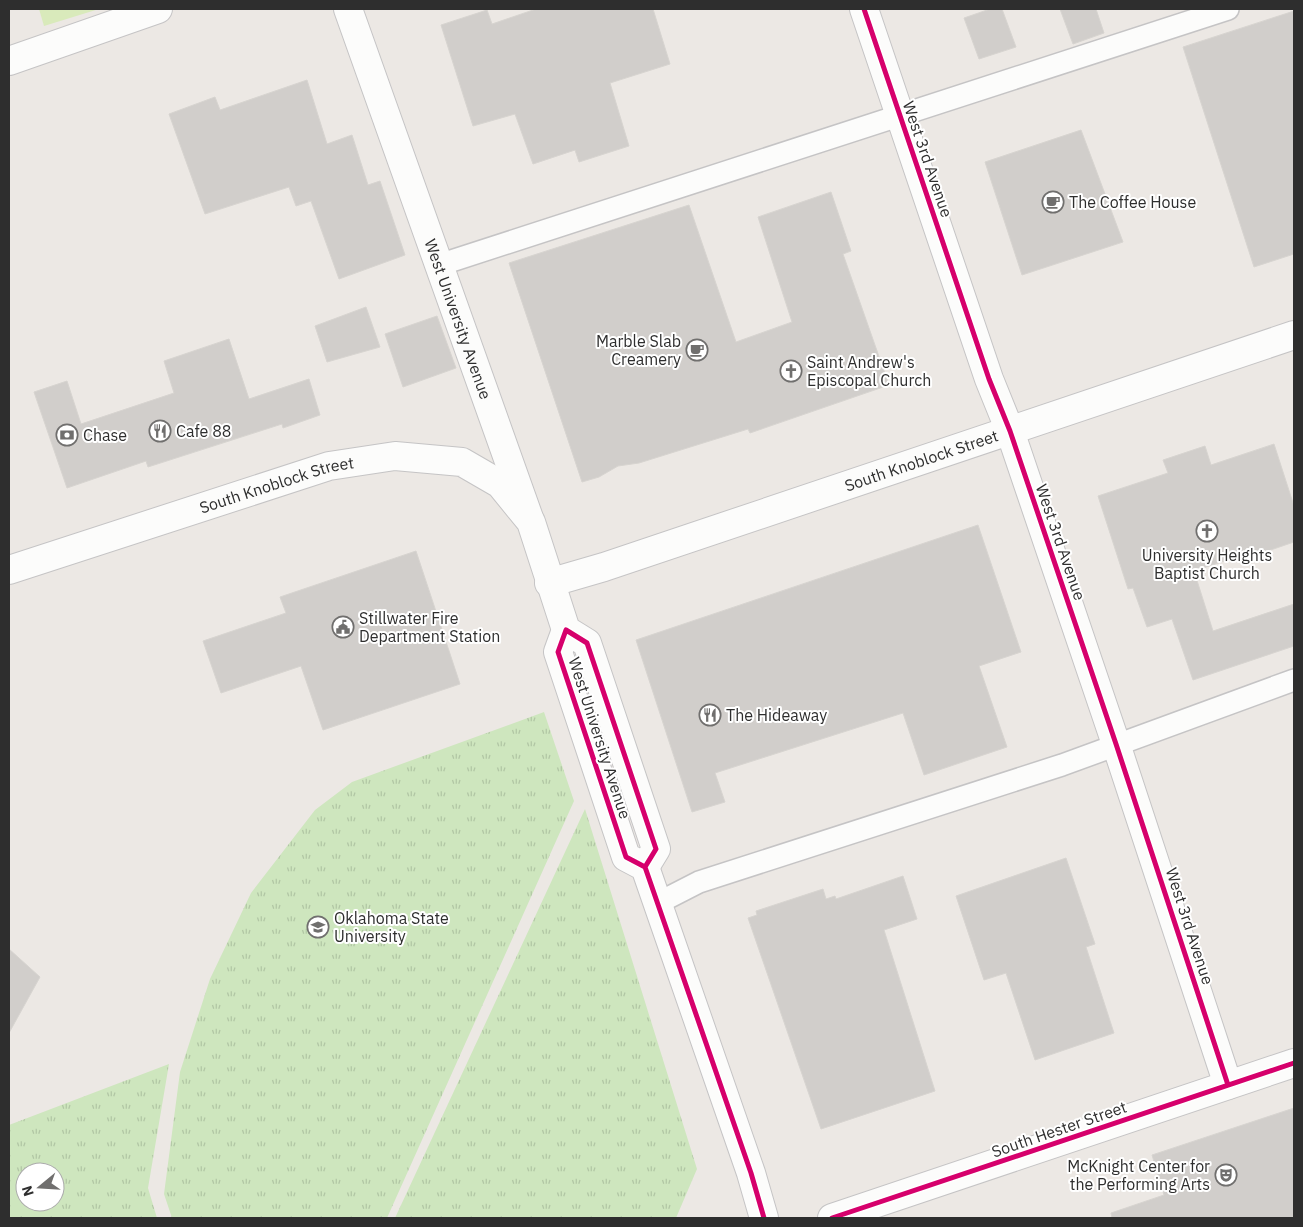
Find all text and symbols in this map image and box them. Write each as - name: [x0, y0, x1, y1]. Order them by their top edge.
- street label: West 3rd Avenue: [899, 98, 957, 220]
- cafe icon: The Coffee House: [1041, 190, 1065, 214]
- place label: The Coffee House: [1069, 192, 1196, 212]
- street label: West University Avenue: [420, 236, 496, 402]
- place label: Marble Slab Creamery: [596, 331, 681, 369]
- cafe icon: Marble Slab Creamery: [685, 338, 709, 362]
- place label: Saint Andrew's Episcopal Church: [807, 352, 931, 390]
- church icon: Saint Andrew's Episcopal Church: [779, 359, 803, 383]
- restaurant icon: Cafe 88: [148, 419, 172, 443]
- place label: Cafe 88: [176, 421, 231, 441]
- bank icon: Chase: [55, 423, 79, 447]
- place label: Chase: [83, 425, 127, 445]
- street label: South Knoblock Street: [842, 425, 1001, 495]
- street label: South Knoblock Street: [197, 452, 355, 517]
- street label: West 3rd Avenue: [1032, 481, 1090, 603]
- church icon: University Heights Baptist Church: [1195, 519, 1219, 543]
- place label: University Heights Baptist Church: [1142, 545, 1272, 583]
- place label: Stillwater Fire Department Station: [359, 608, 500, 646]
- public building icon: Stillwater Fire Department Station: [331, 615, 355, 639]
- street label: West University Avenue: [564, 655, 636, 822]
- restaurant icon: The Hideaway: [698, 703, 722, 727]
- place label: The Hideaway: [726, 705, 827, 725]
- street label: West 3rd Avenue: [1162, 865, 1218, 987]
- place label: Oklahoma State University: [334, 908, 449, 946]
- school or university icon: Oklahoma State University: [306, 915, 330, 939]
- street label: South Hester Street: [989, 1097, 1129, 1161]
- place label: McKnight Center for the Performing Arts: [1067, 1156, 1210, 1194]
- north arrow: [15, 1162, 65, 1212]
- theatre icon: McKnight Center for the Performing Arts: [1214, 1163, 1238, 1187]
- text: N: [18, 1183, 38, 1199]

